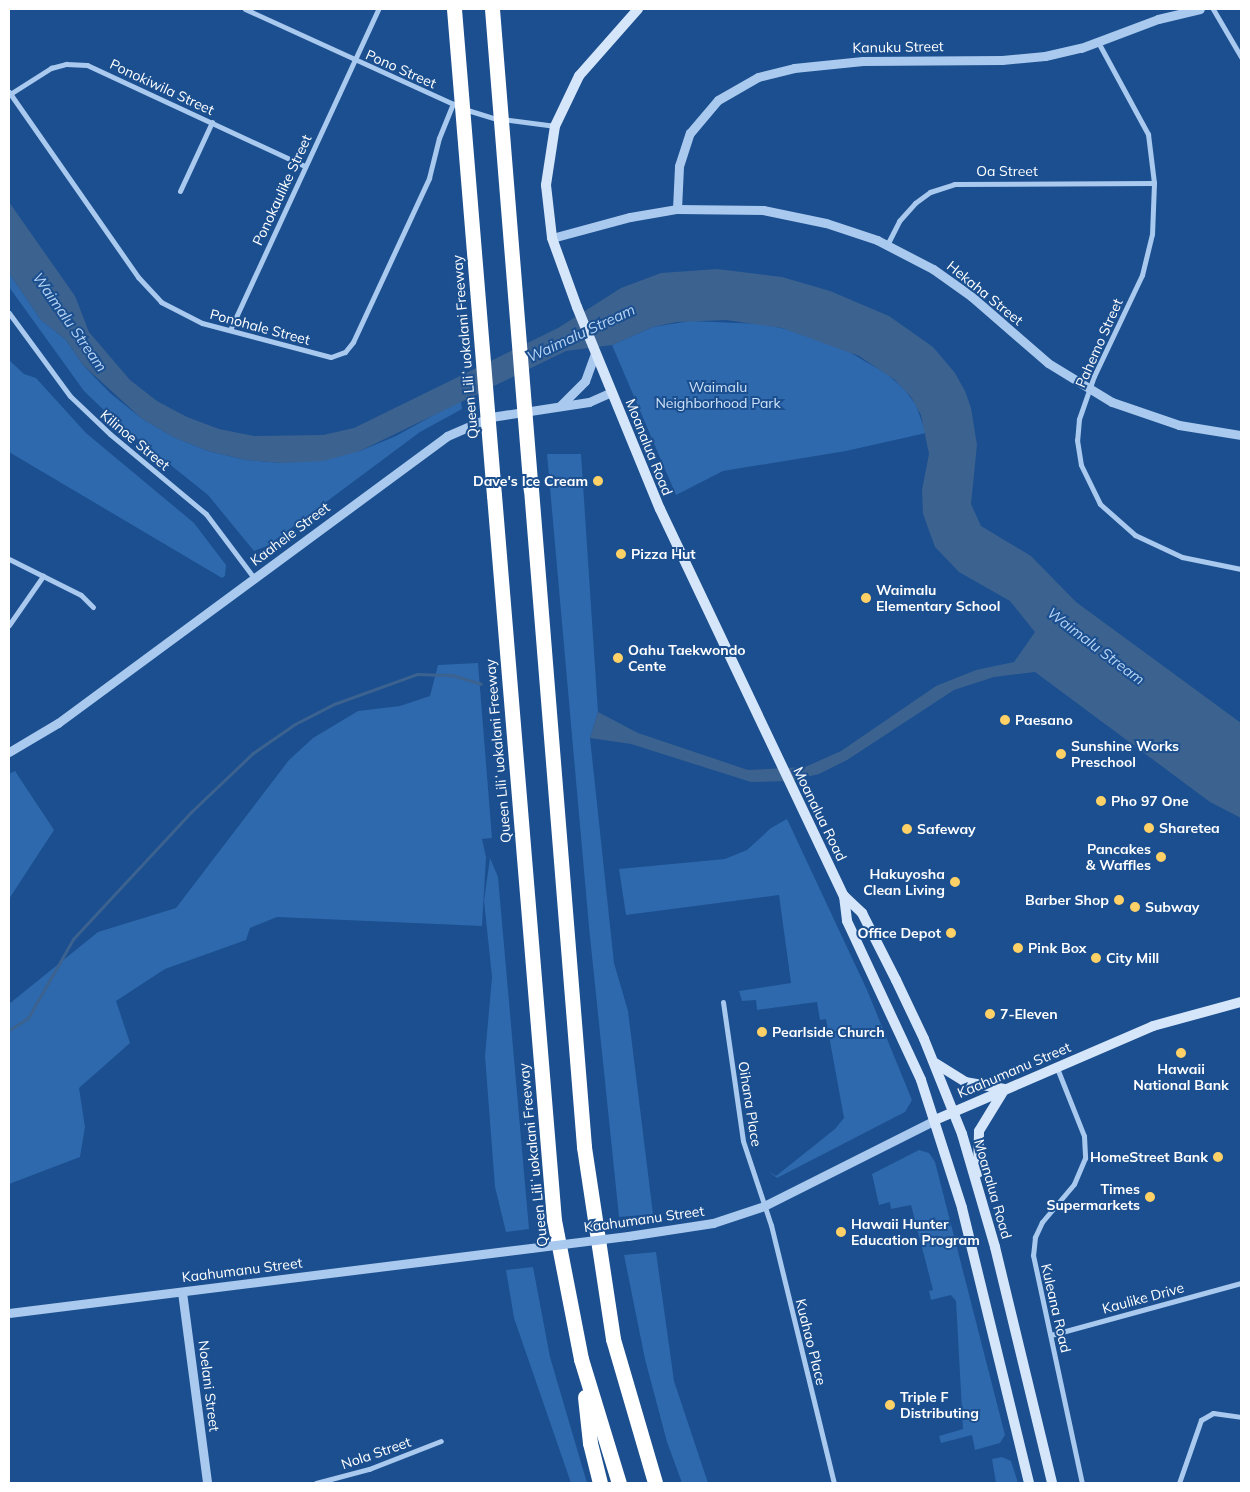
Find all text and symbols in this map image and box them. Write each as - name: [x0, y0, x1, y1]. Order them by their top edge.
- street label: Kanuku Street: [852, 38, 944, 56]
- street label: Pono Street: [363, 46, 439, 92]
- street label: Ponokiwila Street: [107, 55, 217, 119]
- street label: Ponokaulike Street: [249, 132, 315, 248]
- street label: Oa Street: [976, 163, 1038, 179]
- street label: Queen Liliʻuokalani Freeway: [449, 254, 481, 440]
- street label: Hekaha Street: [944, 257, 1026, 329]
- water label: Waimalu Stream: [29, 269, 111, 375]
- street label: Pahemo Street: [1072, 296, 1126, 390]
- water label: Waimalu Stream: [524, 300, 638, 366]
- street label: Ponohale Street: [208, 306, 312, 348]
- park label: Waimalu Neighborhood Park: [655, 379, 781, 412]
- street label: Moanalua Road: [622, 396, 676, 498]
- street label: Kilinoe Street: [97, 406, 173, 474]
- place label: Dave's Ice Cream: [473, 473, 588, 489]
- marker: Dave's Ice Cream: [592, 475, 604, 487]
- street label: Kaahele Street: [247, 499, 333, 569]
- place label: Pizza Hut: [631, 546, 696, 562]
- marker: Pizza Hut: [615, 548, 627, 560]
- place label: Waimalu Elementary School: [876, 582, 1000, 614]
- marker: Waimalu Elementary School: [860, 592, 872, 604]
- water label: Waimalu Stream: [1044, 604, 1148, 688]
- place label: Oahu Taekwondo Cente: [628, 642, 746, 674]
- marker: Oahu Taekwondo Cente: [612, 652, 624, 664]
- street label: Queen Liliʻuokalani Freeway: [482, 658, 514, 844]
- place label: Paesano: [1015, 712, 1073, 728]
- marker: Paesano: [999, 714, 1011, 726]
- place label: Sunshine Works Preschool: [1071, 738, 1179, 770]
- marker: Sunshine Works Preschool: [1055, 748, 1067, 760]
- street label: Moanalua Road: [790, 764, 850, 864]
- place label: Pho 97 One: [1111, 793, 1189, 809]
- marker: Pho 97 One: [1095, 795, 1107, 807]
- place label: Sharetea: [1159, 820, 1220, 836]
- place label: Safeway: [917, 821, 976, 837]
- marker: Sharetea: [1143, 822, 1155, 834]
- marker: Safeway: [901, 823, 913, 835]
- place label: Pancakes & Waffles: [1086, 841, 1151, 874]
- marker: Pancakes & Waffles: [1155, 851, 1167, 863]
- place label: Hakuyosha Clean Living: [863, 866, 945, 899]
- marker: Hakuyosha Clean Living: [949, 876, 961, 888]
- place label: Barber Shop: [1025, 892, 1109, 908]
- marker: Barber Shop: [1113, 894, 1125, 906]
- place label: Subway: [1145, 899, 1199, 915]
- marker: Subway: [1129, 901, 1141, 913]
- place label: Office Depot: [857, 925, 941, 941]
- marker: Office Depot: [945, 927, 957, 939]
- place label: Pink Box: [1028, 940, 1086, 956]
- marker: Pink Box: [1012, 942, 1024, 954]
- place label: City Mill: [1106, 950, 1159, 966]
- marker: City Mill: [1090, 952, 1102, 964]
- place label: 7-Eleven: [1000, 1006, 1058, 1022]
- marker: 7-Eleven: [984, 1008, 996, 1020]
- place label: Pearlside Church: [772, 1024, 885, 1040]
- marker: Pearlside Church: [756, 1026, 768, 1038]
- street label: Kaahumanu Street: [955, 1039, 1073, 1101]
- marker: Hawaii National Bank: [1175, 1047, 1187, 1059]
- street label: Oihana Place: [735, 1060, 765, 1148]
- place label: Hawaii National Bank: [1133, 1061, 1229, 1094]
- street label: Queen Liliʻuokalani Freeway: [515, 1062, 551, 1248]
- street label: Moanalua Road: [971, 1137, 1015, 1241]
- place label: HomeStreet Bank: [1090, 1149, 1208, 1165]
- marker: HomeStreet Bank: [1212, 1151, 1224, 1163]
- place label: Times Supermarkets: [1046, 1181, 1140, 1214]
- marker: Times Supermarkets: [1144, 1191, 1156, 1203]
- street label: Kaahumanu Street: [583, 1202, 705, 1236]
- place label: Hawaii Hunter Education Program: [851, 1216, 980, 1248]
- marker: Hawaii Hunter Education Program: [835, 1226, 847, 1238]
- street label: Kaahumanu Street: [181, 1254, 303, 1286]
- street label: Kuleana Road: [1038, 1262, 1074, 1354]
- street label: Kaulike Drive: [1100, 1279, 1186, 1317]
- street label: Kuahao Place: [792, 1297, 830, 1387]
- street label: Noelani Street: [195, 1339, 223, 1433]
- place label: Triple F Distributing: [900, 1389, 979, 1421]
- marker: Triple F Distributing: [884, 1399, 896, 1411]
- street label: Nola Street: [339, 1433, 413, 1473]

